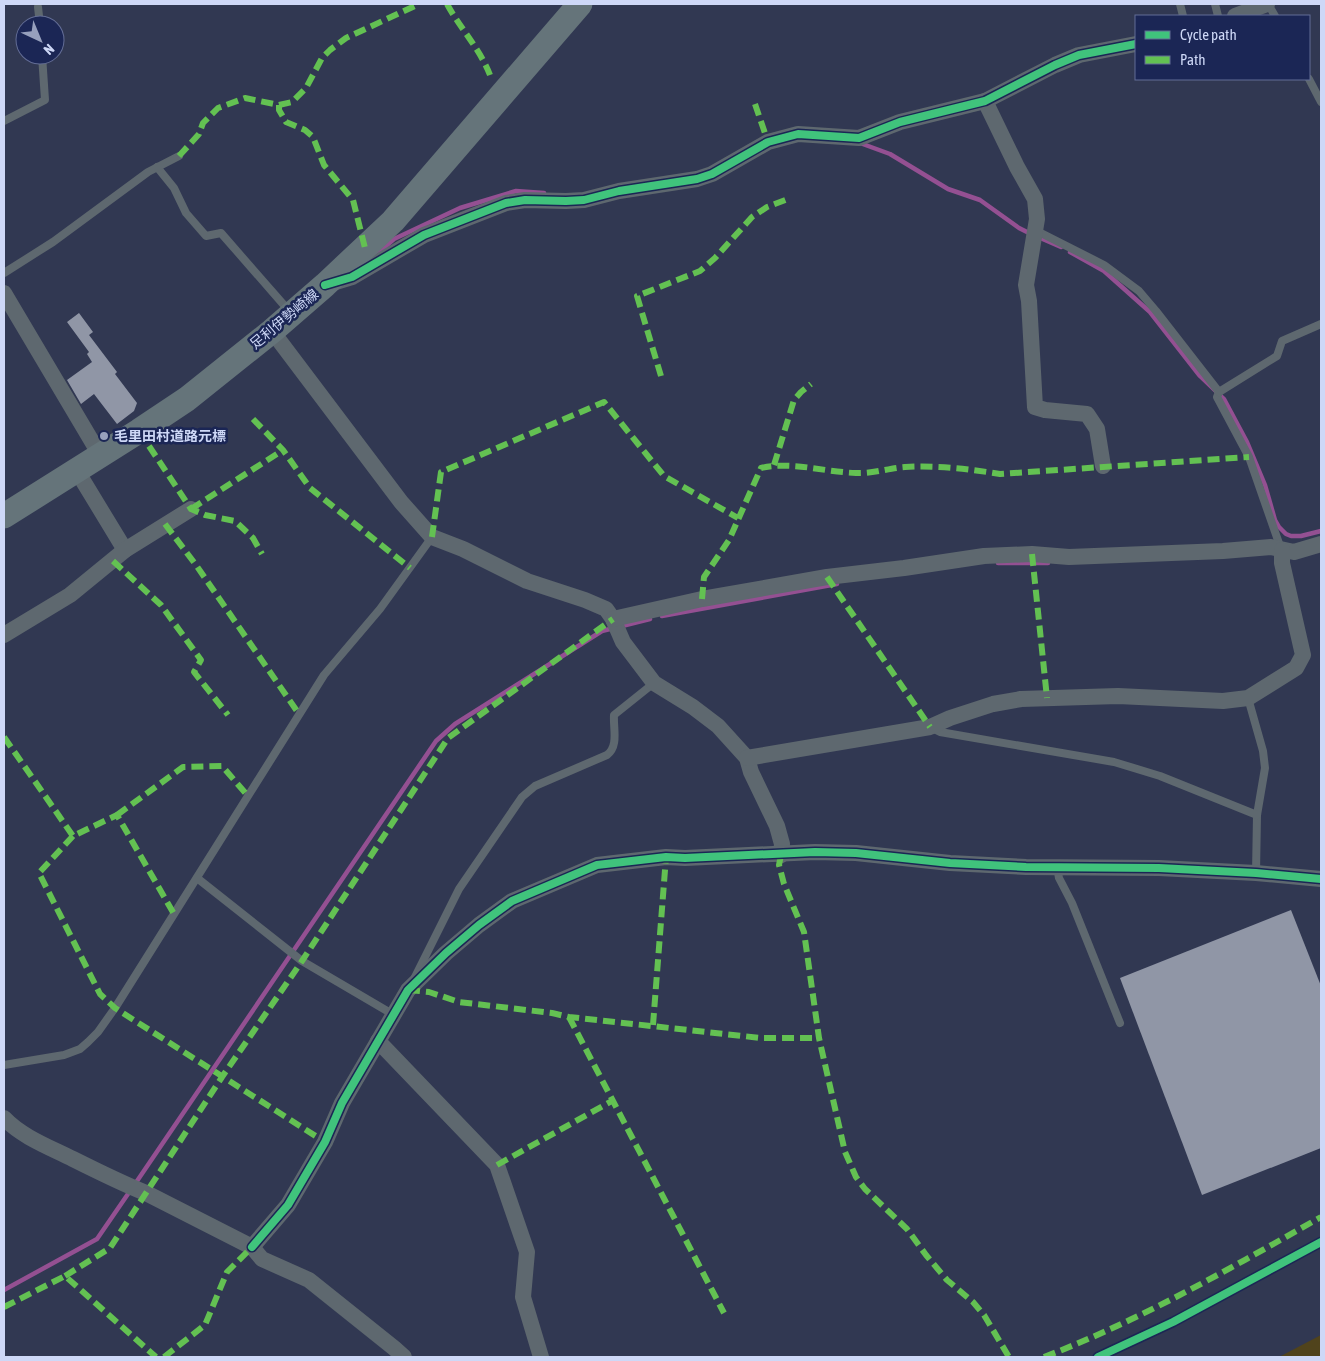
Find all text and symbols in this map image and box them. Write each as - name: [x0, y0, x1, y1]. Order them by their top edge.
- north arrow: [15, 15, 65, 65]
- legend: [1135, 15, 1310, 80]
- text: Cycle path: [1180, 26, 1237, 43]
- text: N: [41, 41, 58, 58]
- text: Path: [1180, 51, 1206, 68]
- street label: 足利伊勢崎線: [247, 286, 321, 352]
- place label: 毛里田村道路元標: [114, 428, 226, 444]
- marker: 毛里田村道路元標: [98, 430, 110, 442]

